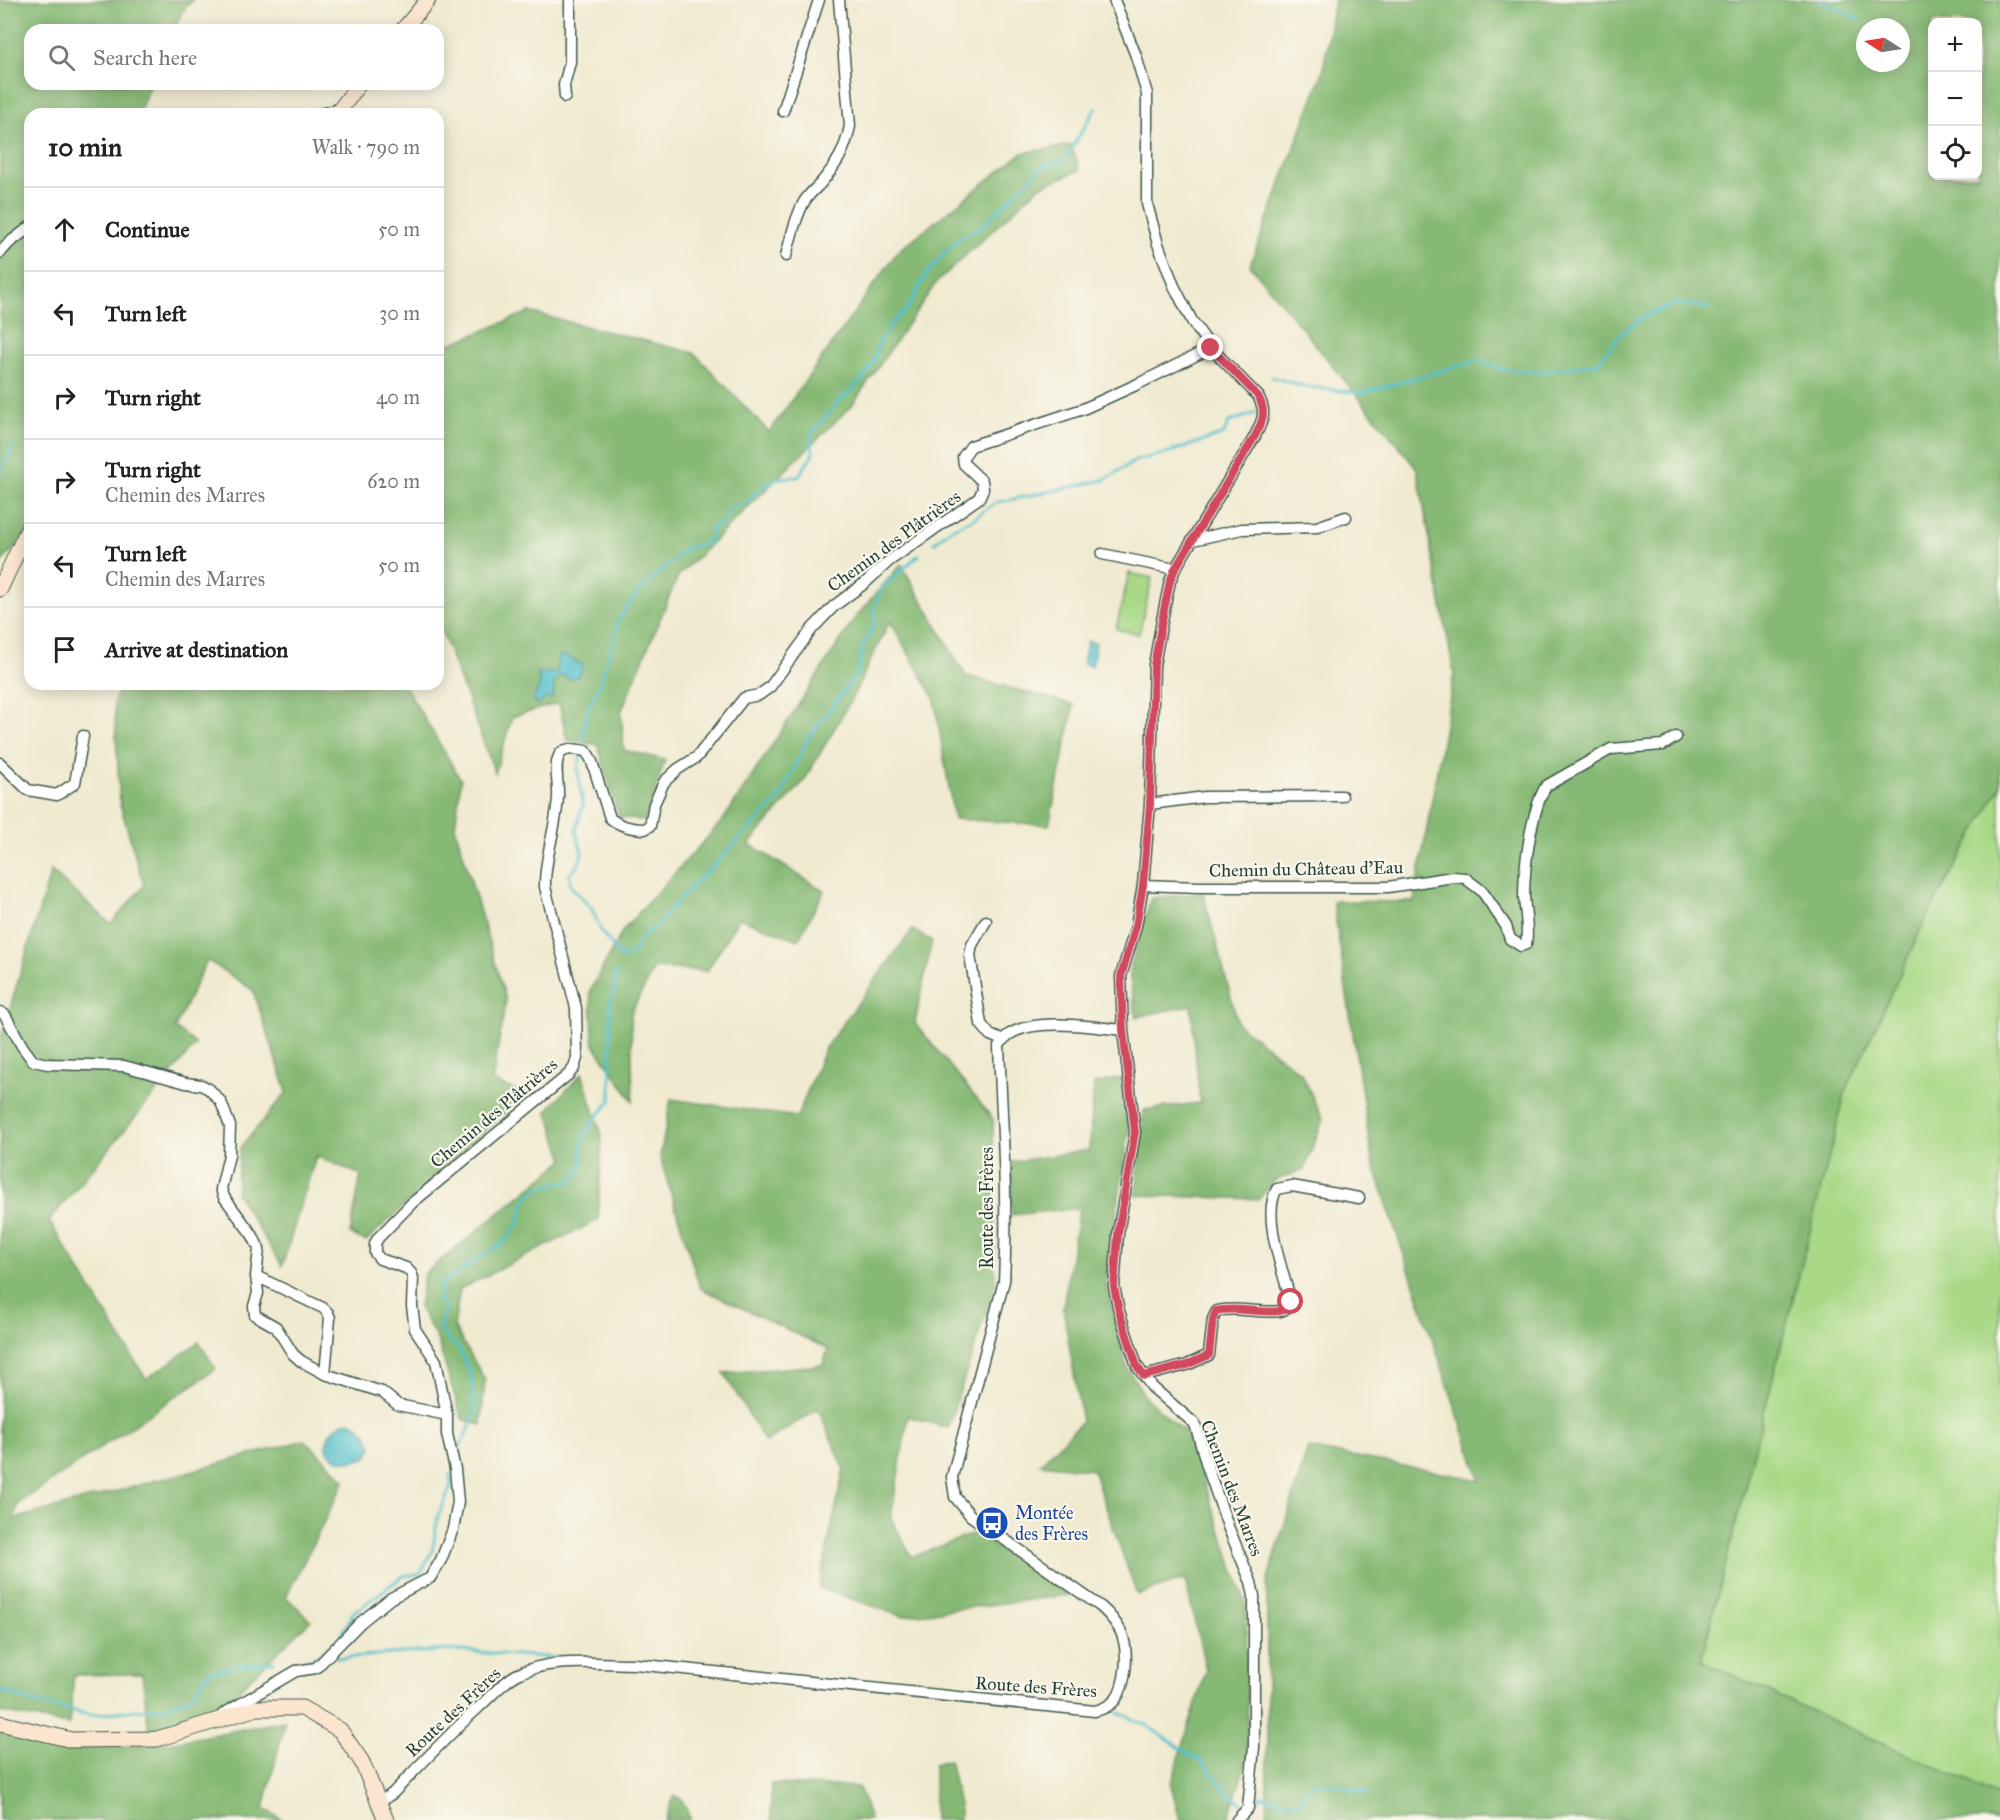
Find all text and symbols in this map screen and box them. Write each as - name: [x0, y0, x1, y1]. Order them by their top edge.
- north arrow: [1856, 18, 1910, 72]
- map controls: [1928, 18, 1982, 180]
- button: +: [1928, 18, 1982, 72]
- search box: [24, 24, 444, 90]
- icon: search: [45, 41, 78, 74]
- text: Search here: [93, 44, 197, 71]
- button: −: [1928, 72, 1982, 126]
- button: locate: [1928, 126, 1982, 180]
- text: 10 min: [48, 131, 122, 163]
- text: Walk · 790 m: [312, 135, 420, 159]
- icon: ahead: [48, 213, 81, 246]
- text: Continue: [105, 216, 190, 243]
- text: 50 m: [378, 217, 420, 241]
- icon: left: [48, 297, 81, 330]
- text: Turn left: [105, 300, 187, 327]
- text: 30 m: [379, 301, 420, 325]
- route end: [1197, 334, 1223, 360]
- icon: right: [48, 381, 81, 414]
- text: Turn right: [105, 384, 201, 411]
- text: 40 m: [376, 385, 420, 409]
- text: Turn right: [105, 456, 201, 483]
- icon: right: [48, 465, 81, 498]
- text: 620 m: [367, 469, 420, 493]
- text: Chemin des Marres: [105, 483, 265, 507]
- street label: Chemin des Plâtrières: [823, 485, 965, 597]
- text: Turn left: [105, 540, 187, 567]
- icon: left: [48, 549, 81, 582]
- text: 50 m: [378, 553, 420, 577]
- text: Chemin des Marres: [105, 567, 265, 591]
- icon: arrive: [48, 633, 81, 666]
- text: Arrive at destination: [105, 636, 288, 663]
- street label: Chemin du Château d'Eau: [1209, 856, 1404, 882]
- street label: Chemin des Plâtrières: [426, 1053, 562, 1173]
- street label: Route des Frères: [976, 1147, 998, 1269]
- route start: [1277, 1288, 1303, 1314]
- street label: Chemin des Marres: [1196, 1417, 1268, 1559]
- place label: Montée des Frères: [1015, 1502, 1088, 1545]
- bus stop icon: Montée des Frères: [974, 1505, 1010, 1541]
- street label: Route des Frères: [401, 1662, 505, 1762]
- street label: Route des Frères: [974, 1672, 1098, 1702]

